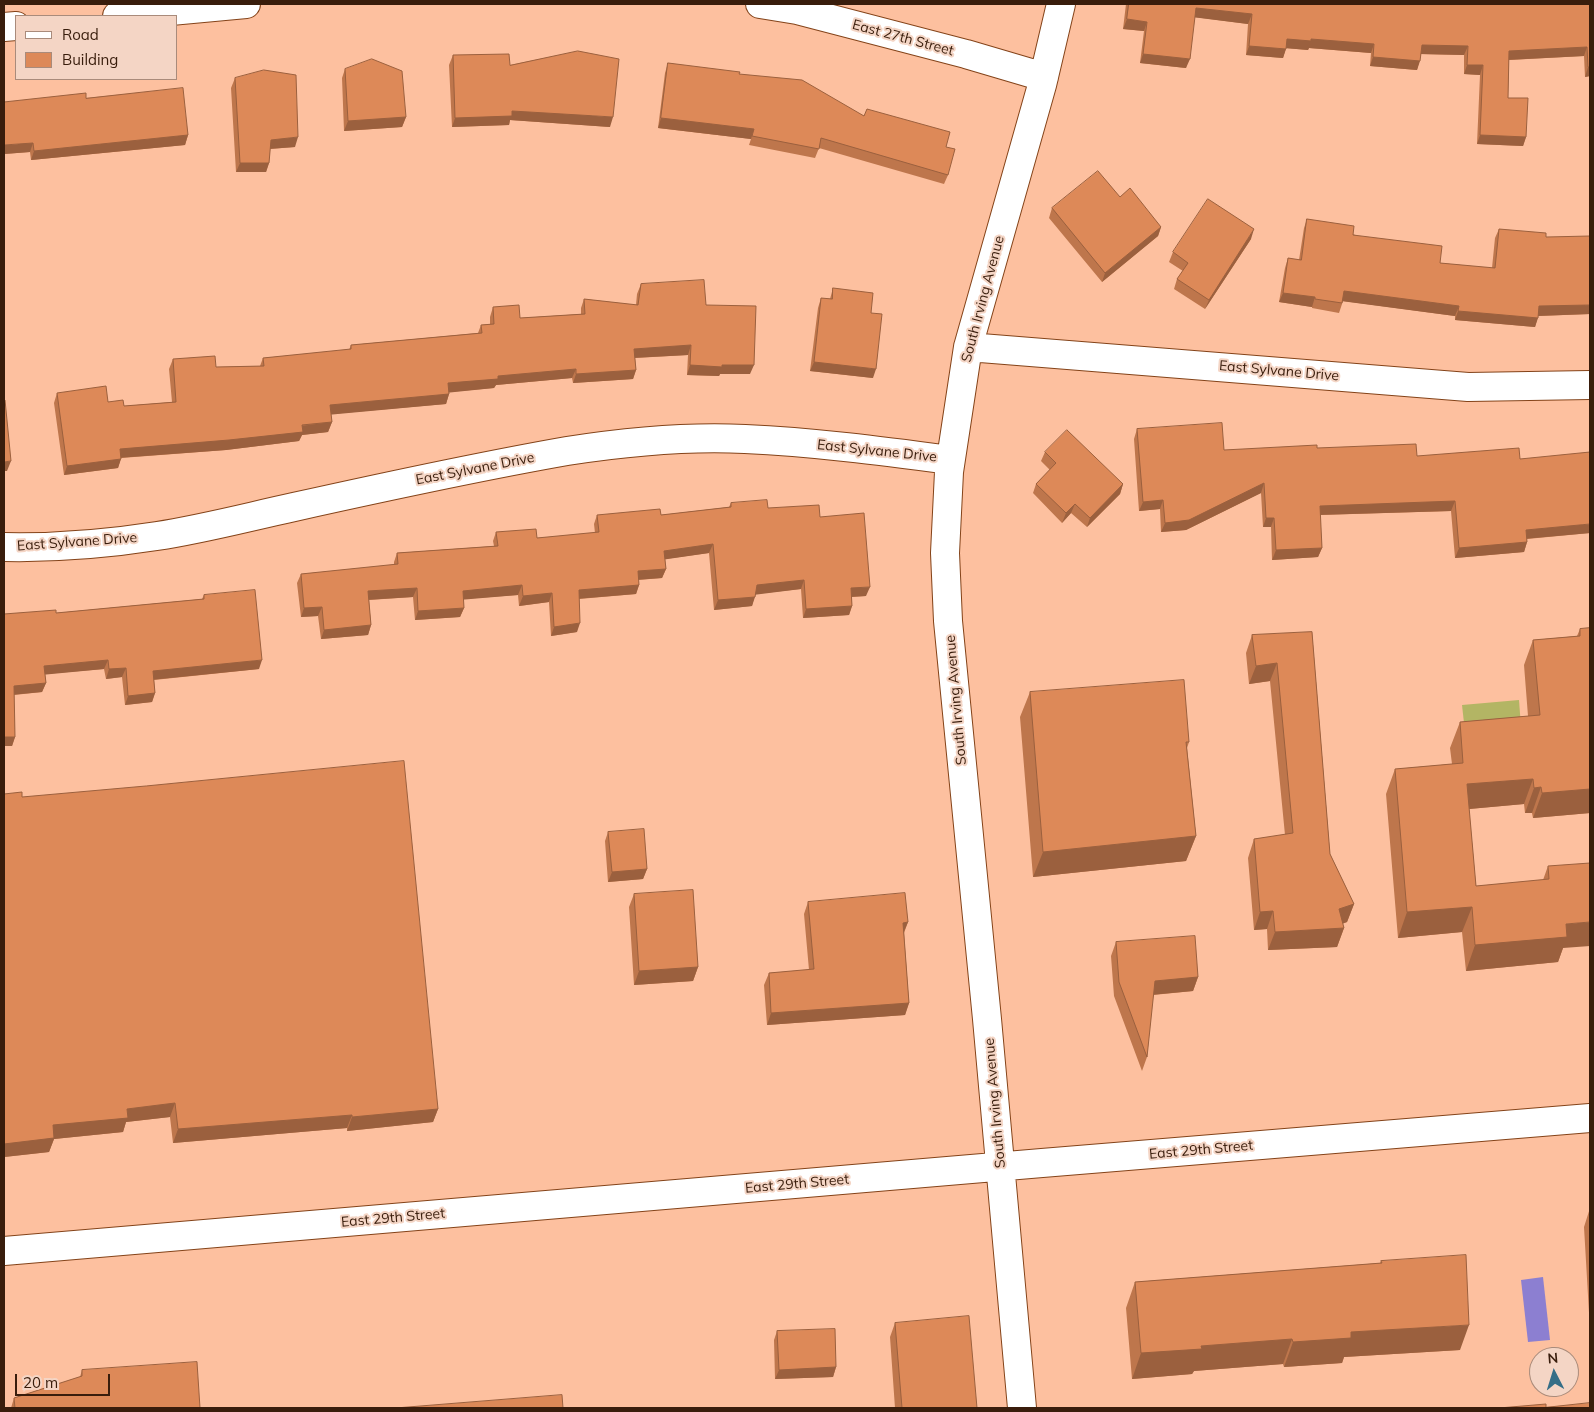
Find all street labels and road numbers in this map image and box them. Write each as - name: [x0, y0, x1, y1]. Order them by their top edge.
- street label: East 27th Street: [850, 16, 956, 60]
- street label: South Irving Avenue: [958, 234, 1008, 364]
- street label: East Sylvane Drive: [1218, 357, 1340, 385]
- street label: East Sylvane Drive: [816, 436, 938, 466]
- street label: East Sylvane Drive: [414, 449, 536, 489]
- street label: East Sylvane Drive: [16, 529, 138, 555]
- street label: South Irving Avenue: [942, 634, 970, 766]
- street label: South Irving Avenue: [981, 1037, 1009, 1169]
- street label: East 29th Street: [1148, 1137, 1254, 1163]
- street label: East 29th Street: [744, 1171, 850, 1197]
- street label: East 29th Street: [340, 1205, 446, 1231]

